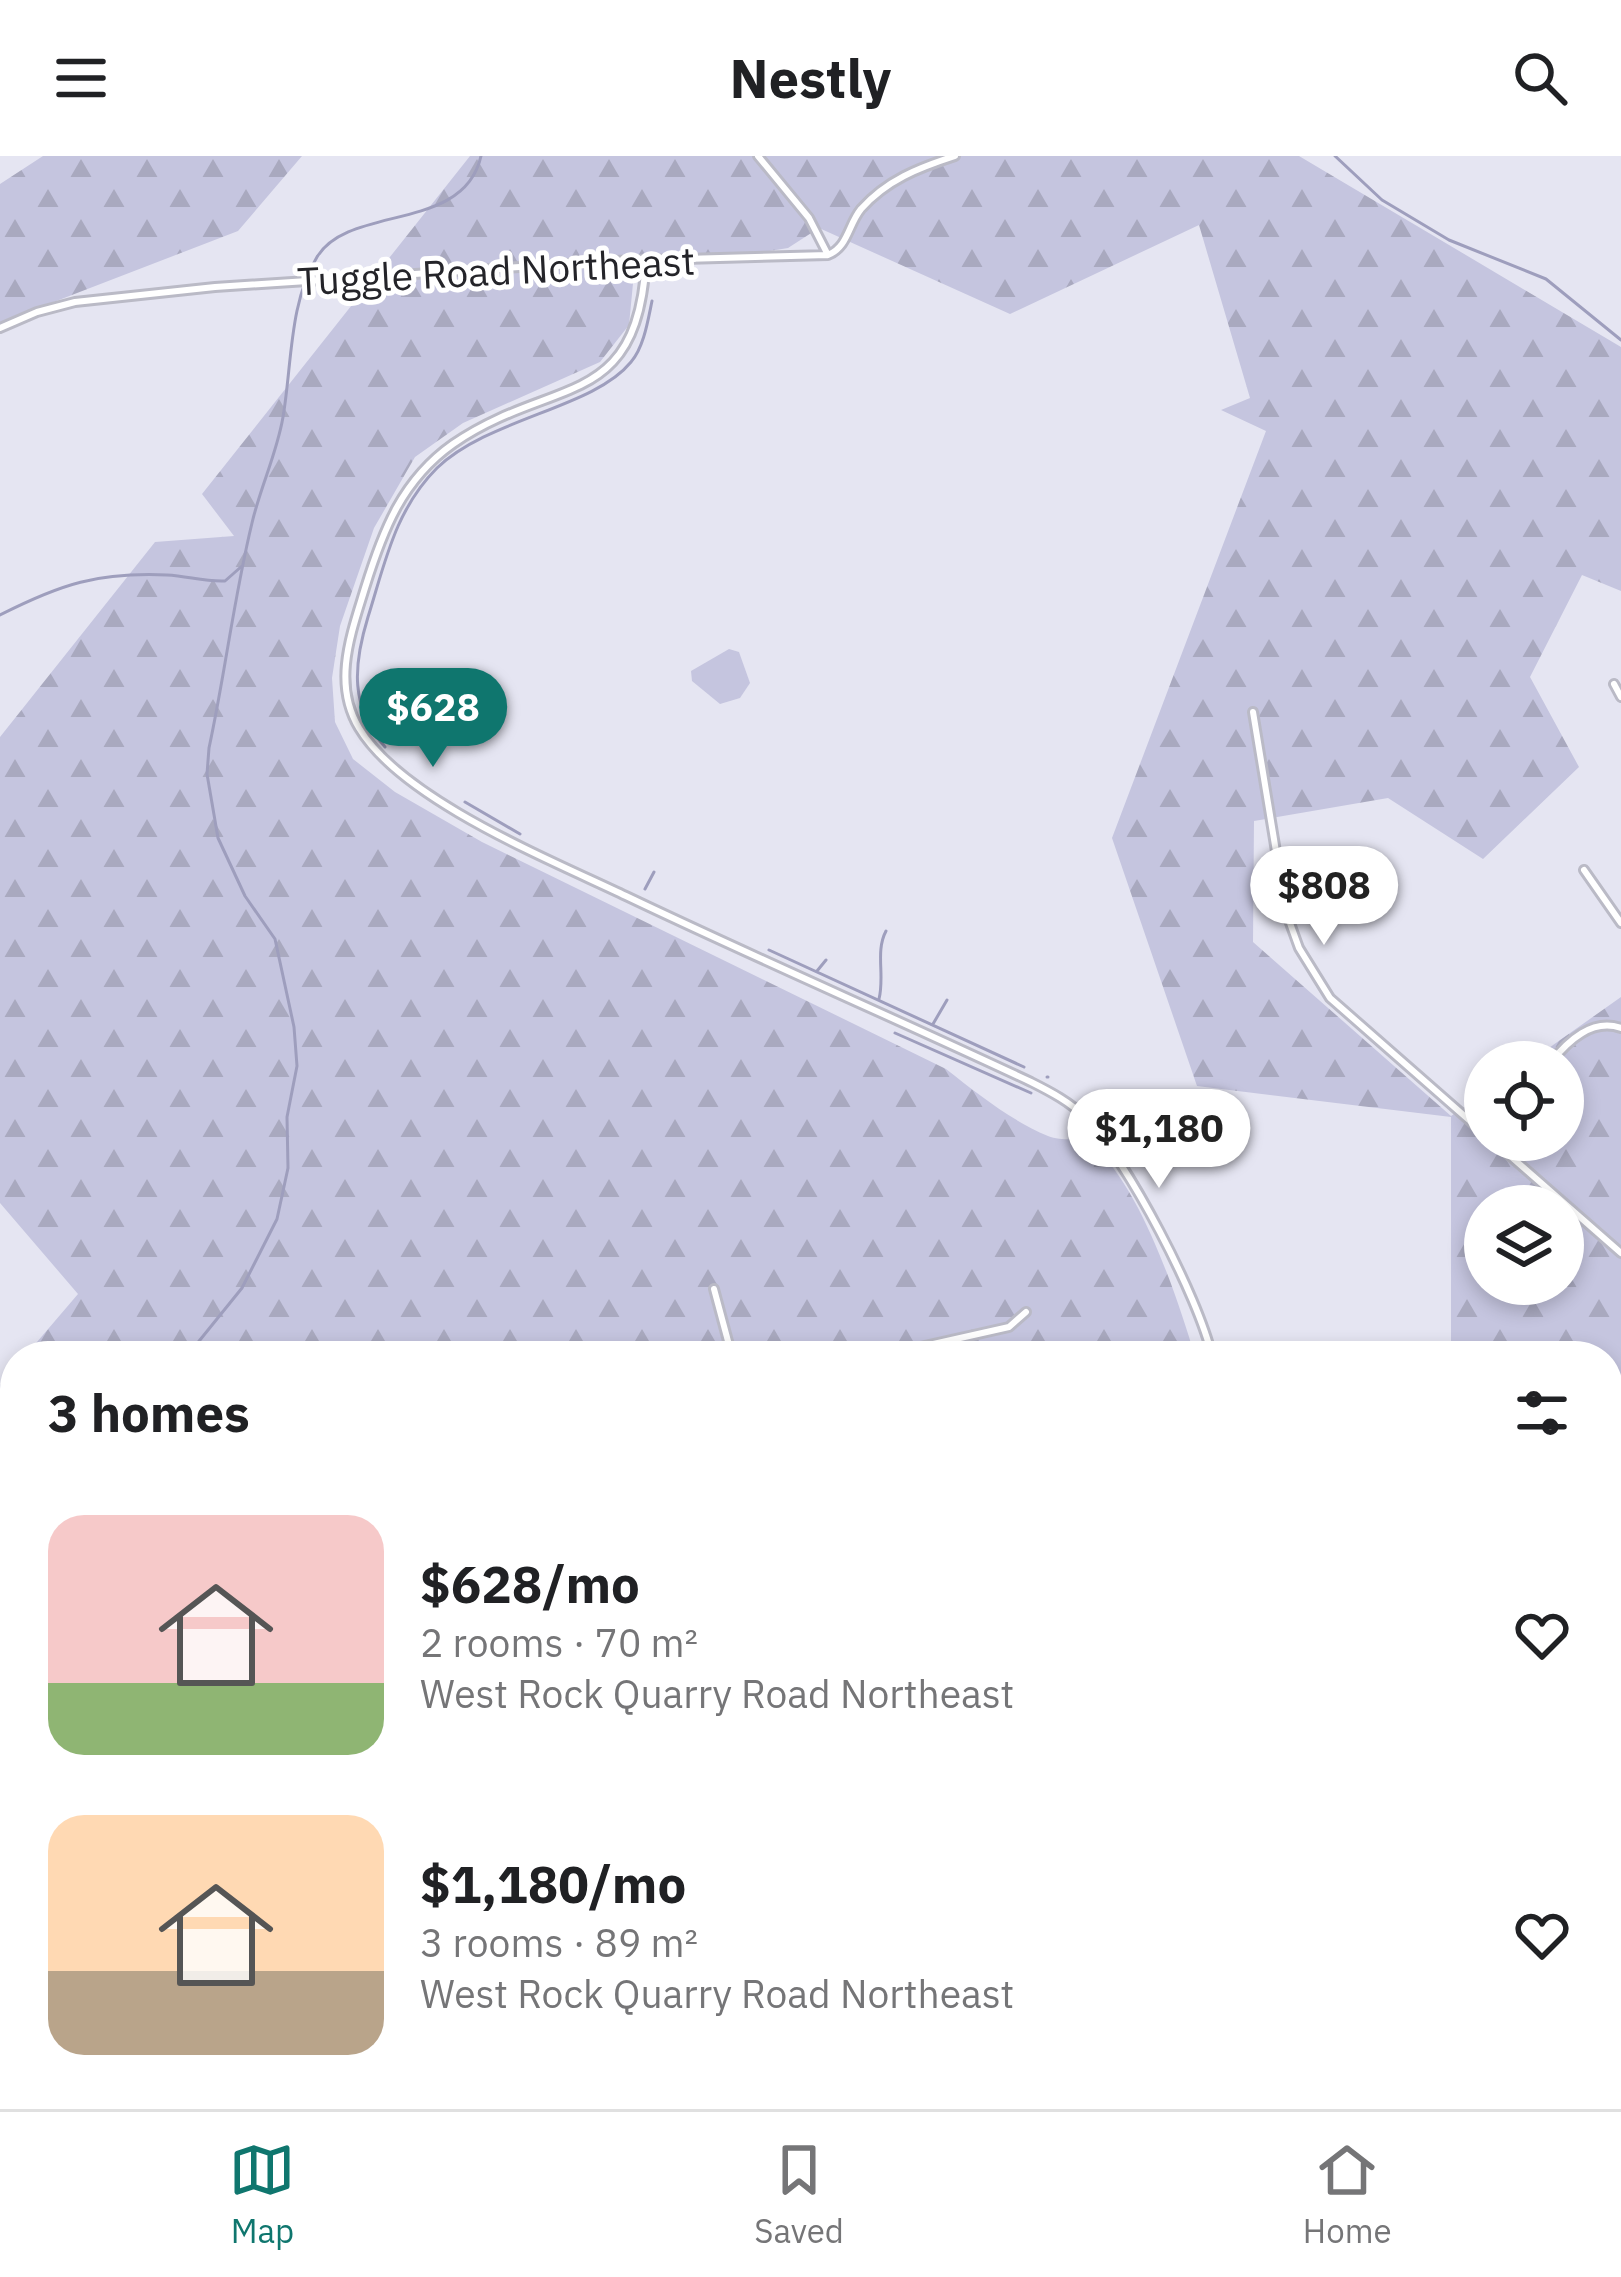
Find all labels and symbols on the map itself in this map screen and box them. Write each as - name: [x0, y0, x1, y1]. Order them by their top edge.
- street label: Tuggle Road Northeast: [296, 235, 696, 306]
- pin: $628: [362, 668, 504, 770]
- pin: $808: [1253, 846, 1395, 948]
- pin: $1,180: [1061, 1089, 1257, 1191]

